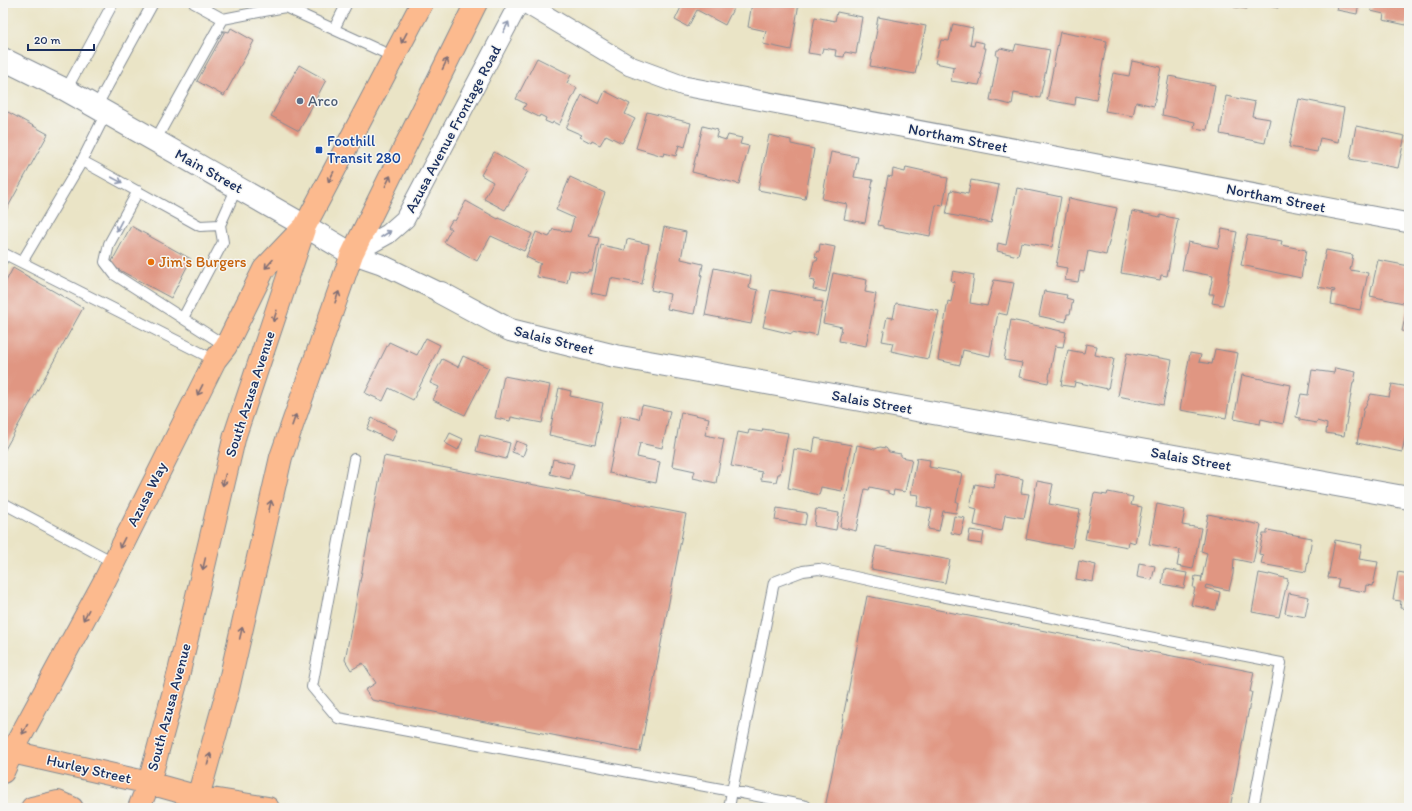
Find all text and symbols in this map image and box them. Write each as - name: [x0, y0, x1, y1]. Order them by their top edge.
- one-way arrow: [503, 21, 511, 33]
- scale bar: [28, 26, 94, 52]
- one-way arrow: [400, 31, 407, 43]
- text: 20 m: [34, 33, 61, 47]
- street label: Azusa Avenue Frontage Road: [401, 42, 505, 216]
- one-way arrow: [442, 59, 449, 71]
- place label: Arco: [308, 92, 338, 110]
- marker: Arco: [295, 96, 305, 106]
- street label: Northam Street: [907, 120, 1010, 157]
- place label: Foothill Transit 280: [327, 132, 401, 167]
- street label: Main Street: [172, 145, 247, 197]
- marker: Foothill Transit 280: [314, 145, 324, 155]
- one-way arrow: [326, 171, 334, 183]
- one-way arrow: [385, 175, 392, 187]
- one-way arrow: [111, 177, 123, 185]
- street label: Northam Street: [1225, 180, 1328, 217]
- one-way arrow: [115, 220, 123, 232]
- one-way arrow: [380, 230, 391, 239]
- place label: Jim's Burgers: [159, 253, 247, 271]
- marker: Jim's Burgers: [146, 257, 156, 267]
- one-way arrow: [264, 259, 274, 269]
- one-way arrow: [333, 292, 341, 304]
- one-way arrow: [271, 309, 279, 321]
- street label: Salais Street: [512, 321, 596, 359]
- street label: South Azusa Avenue: [221, 329, 279, 459]
- one-way arrow: [196, 384, 203, 396]
- street label: Salais Street: [830, 386, 914, 418]
- one-way arrow: [291, 414, 298, 427]
- street label: Salais Street: [1149, 443, 1233, 475]
- street label: Azusa Way: [123, 459, 171, 529]
- one-way arrow: [220, 473, 228, 486]
- one-way arrow: [267, 500, 274, 513]
- one-way arrow: [118, 537, 126, 549]
- one-way arrow: [200, 557, 208, 570]
- one-way arrow: [82, 608, 89, 620]
- one-way arrow: [237, 627, 245, 640]
- street label: South Azusa Avenue: [143, 641, 195, 773]
- one-way arrow: [20, 723, 28, 735]
- street label: Hurley Street: [45, 751, 133, 788]
- one-way arrow: [206, 753, 213, 766]

